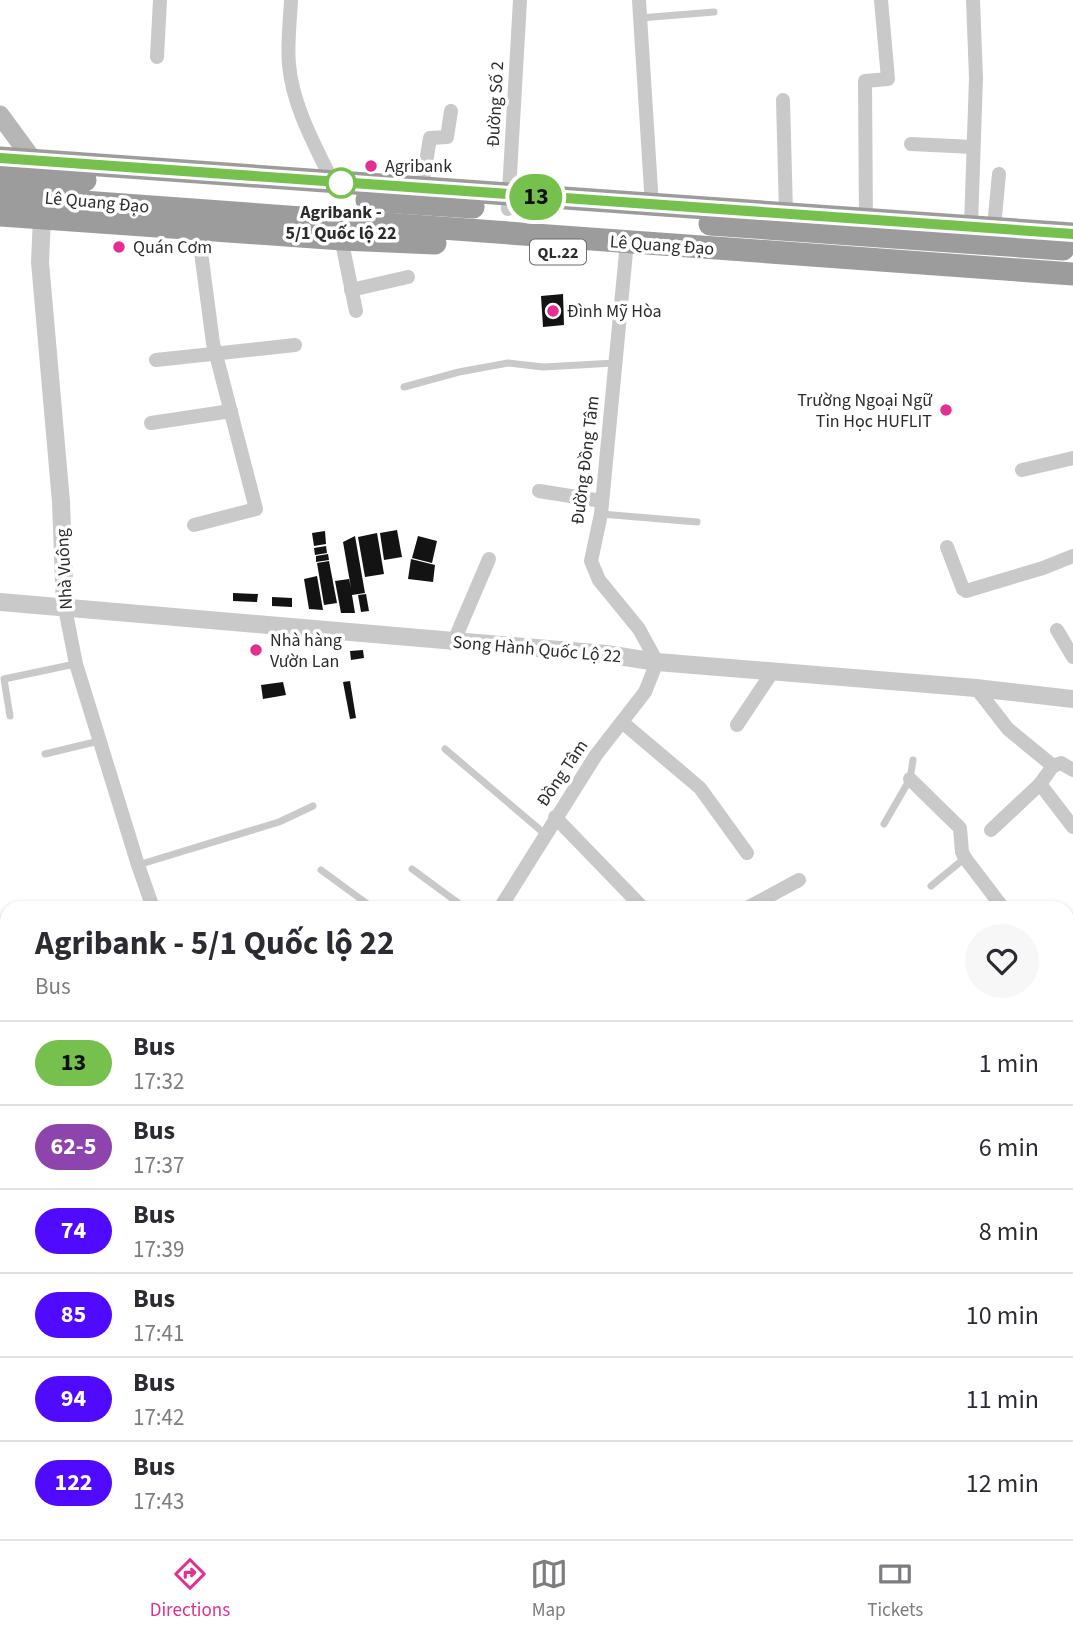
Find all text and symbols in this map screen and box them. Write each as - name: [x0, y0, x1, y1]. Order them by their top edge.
- street label: Đường Số 2: [481, 61, 510, 147]
- place label: Agribank: [385, 154, 452, 179]
- marker: Agribank: [363, 158, 379, 174]
- marker: Agribank - 5/1 Quốc lộ 22: [326, 168, 356, 198]
- line badge: 13: [504, 174, 568, 220]
- text: 13: [523, 179, 549, 214]
- street label: Lê Quang Đạo: [44, 185, 150, 220]
- place label: Agribank - 5/1 Quốc lộ 22: [285, 200, 397, 246]
- street label: Lê Quang Đạo: [609, 229, 715, 262]
- place label: Quán Cơm: [133, 235, 212, 260]
- marker: Quán Cơm: [111, 239, 127, 255]
- road number: QL.22: [530, 240, 586, 264]
- place label: Đình Mỹ Hòa: [567, 299, 662, 324]
- marker: Đình Mỹ Hòa: [545, 303, 561, 319]
- place label: Trường Ngoại Ngữ Tin Học HUFLIT: [797, 388, 933, 434]
- street label: Đường Đồng Tâm: [565, 394, 606, 526]
- marker: Trường Ngoại Ngữ Tin Học HUFLIT: [938, 402, 954, 418]
- street label: Nhà Vuông: [50, 528, 79, 610]
- place label: Nhà hàng Vườn Lan: [270, 628, 342, 674]
- street label: Song Hành Quốc Lộ 22: [452, 630, 622, 669]
- marker: Nhà hàng Vườn Lan: [248, 642, 264, 658]
- street label: Đồng Tâm: [531, 735, 594, 812]
- text: Agribank - 5/1 Quốc lộ 22: [35, 920, 394, 967]
- button: heart: [965, 924, 1039, 998]
- text: Bus: [35, 970, 71, 1003]
- text: Bus: [133, 1028, 175, 1065]
- text: 13: [61, 1045, 86, 1080]
- text: 1 min: [979, 1045, 1039, 1082]
- text: 17:32: [133, 1065, 184, 1098]
- text: Bus: [133, 1112, 175, 1149]
- text: 62-5: [51, 1129, 96, 1164]
- text: 6 min: [979, 1129, 1039, 1166]
- text: 17:37: [133, 1149, 184, 1182]
- text: Bus: [133, 1196, 175, 1233]
- text: 74: [61, 1213, 86, 1248]
- text: 8 min: [979, 1213, 1039, 1250]
- text: 17:39: [133, 1233, 184, 1266]
- text: Bus: [133, 1280, 175, 1317]
- text: 85: [61, 1297, 86, 1332]
- text: 10 min: [966, 1297, 1039, 1334]
- text: 17:41: [133, 1317, 184, 1350]
- text: Bus: [133, 1364, 175, 1401]
- text: 94: [61, 1381, 86, 1416]
- text: 11 min: [966, 1381, 1039, 1418]
- text: 17:42: [133, 1401, 184, 1434]
- text: Bus: [133, 1448, 175, 1485]
- text: 122: [54, 1465, 93, 1500]
- text: 12 min: [966, 1465, 1039, 1502]
- text: 17:43: [133, 1485, 184, 1518]
- tab: Directions: [150, 1555, 230, 1624]
- tab: Map: [530, 1555, 568, 1624]
- tab: Tickets: [867, 1555, 923, 1624]

